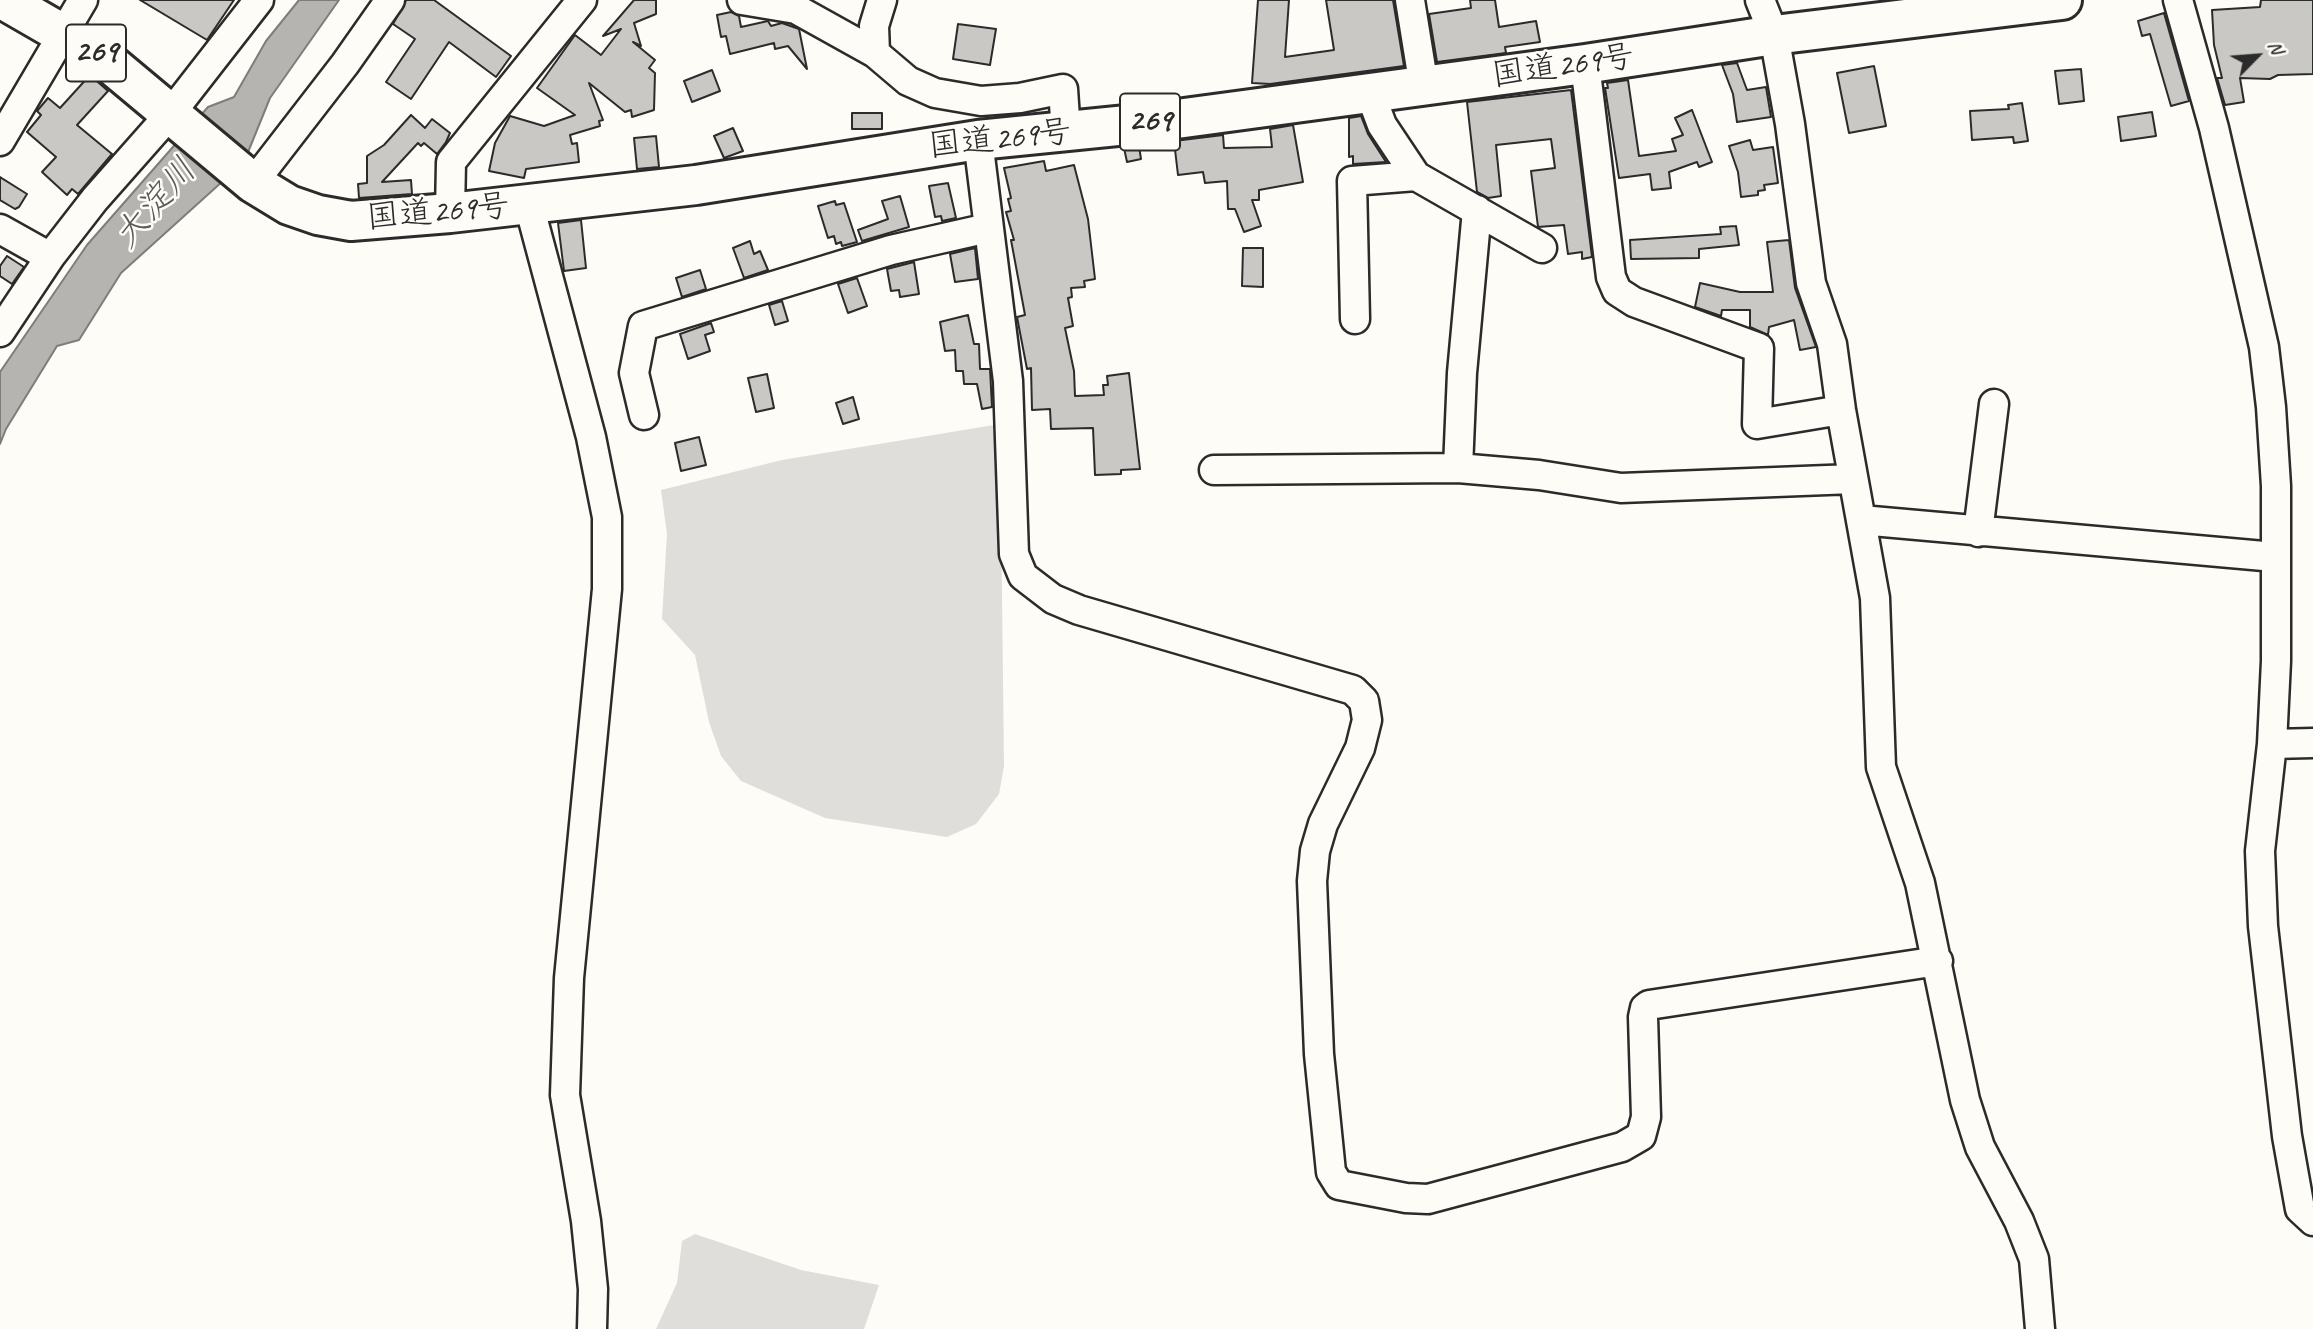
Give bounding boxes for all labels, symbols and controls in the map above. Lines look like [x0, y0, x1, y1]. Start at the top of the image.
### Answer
north arrow [2222, 21, 2292, 91]
road number: 269 [66, 24, 126, 82]
street label: 国道269号 [1489, 37, 1637, 97]
text: N [2263, 37, 2289, 58]
road number: 269 [1120, 93, 1180, 150]
street label: 国道269号 [927, 113, 1073, 167]
water label: 大淀川 [106, 151, 206, 257]
street label: 国道269号 [365, 187, 511, 239]

